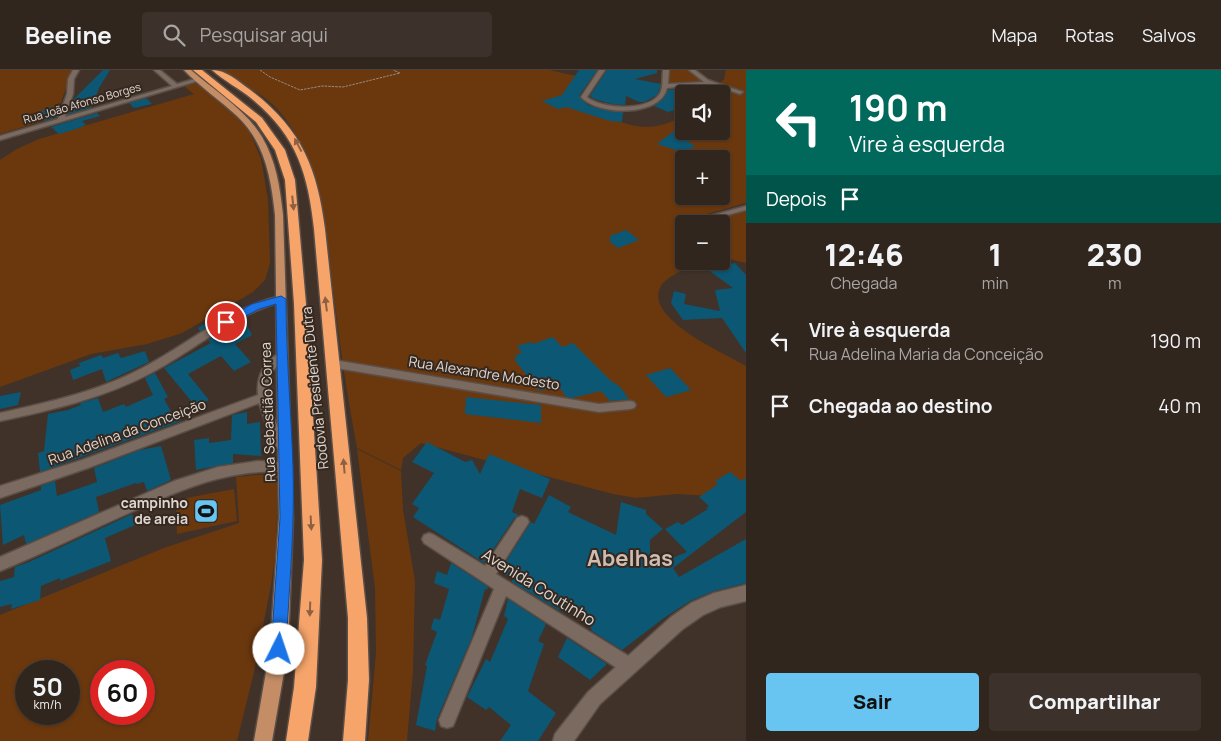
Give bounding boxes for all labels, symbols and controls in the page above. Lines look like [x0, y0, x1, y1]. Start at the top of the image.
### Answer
search box [142, 12, 492, 57]
text: Beeline [25, 18, 112, 51]
icon: search [160, 21, 188, 49]
text: Pesquisar aqui [200, 22, 328, 48]
text: Mapa [991, 23, 1037, 47]
text: Rotas [1065, 23, 1114, 47]
text: Salvos [1142, 23, 1196, 47]
street label: Rua João Afonso Borges [21, 78, 143, 127]
text: 190 m [849, 84, 948, 132]
map controls [675, 85, 730, 270]
button: sound [675, 85, 730, 140]
icon: left [766, 90, 831, 155]
text: Vire à esquerda [849, 129, 1005, 159]
one-way arrow [294, 138, 302, 153]
button: + [675, 150, 730, 205]
icon: arrive [836, 185, 864, 213]
text: Depois [766, 186, 826, 212]
one-way arrow [289, 196, 297, 212]
button: − [675, 215, 730, 270]
text: 12:46 [824, 234, 904, 275]
text: 1 [988, 234, 1002, 275]
text: 230 [1087, 234, 1143, 275]
text: Chegada [830, 272, 897, 294]
text: min [982, 272, 1009, 294]
text: m [1108, 272, 1122, 294]
one-way arrow [322, 296, 330, 312]
pin [205, 301, 247, 343]
street label: Rodovia Presidente Dutra [297, 306, 332, 470]
icon: arrive [212, 308, 240, 336]
text: Vire à esquerda [809, 317, 950, 343]
icon: left [766, 327, 794, 355]
text: 190 m [1150, 328, 1201, 354]
street label: Rua Sebastião Correa [256, 342, 279, 482]
text: Rua Adelina Maria da Conceição [809, 343, 1043, 365]
street label: Rua Alexandre Modesto [407, 351, 561, 394]
icon: arrive [766, 392, 794, 420]
text: Chegada ao destino [809, 393, 992, 419]
text: 40 m [1158, 393, 1201, 419]
street label: Rua Adelina da Conceição [45, 394, 208, 469]
one-way arrow [340, 457, 348, 473]
place label: campinho de areia [121, 493, 188, 528]
sports icon: campinho de areia [193, 498, 219, 524]
one-way arrow [307, 515, 315, 531]
street label: Avenida Coutinho [478, 543, 600, 631]
district label: Abelhas [587, 543, 673, 573]
one-way arrow [306, 601, 314, 617]
position arrow [252, 622, 304, 674]
speed limit sign: 60 [90, 660, 155, 725]
text: 50 [32, 669, 63, 704]
button: Sair [766, 673, 979, 731]
button: Compartilhar [989, 673, 1201, 731]
text: km/h [34, 696, 61, 713]

